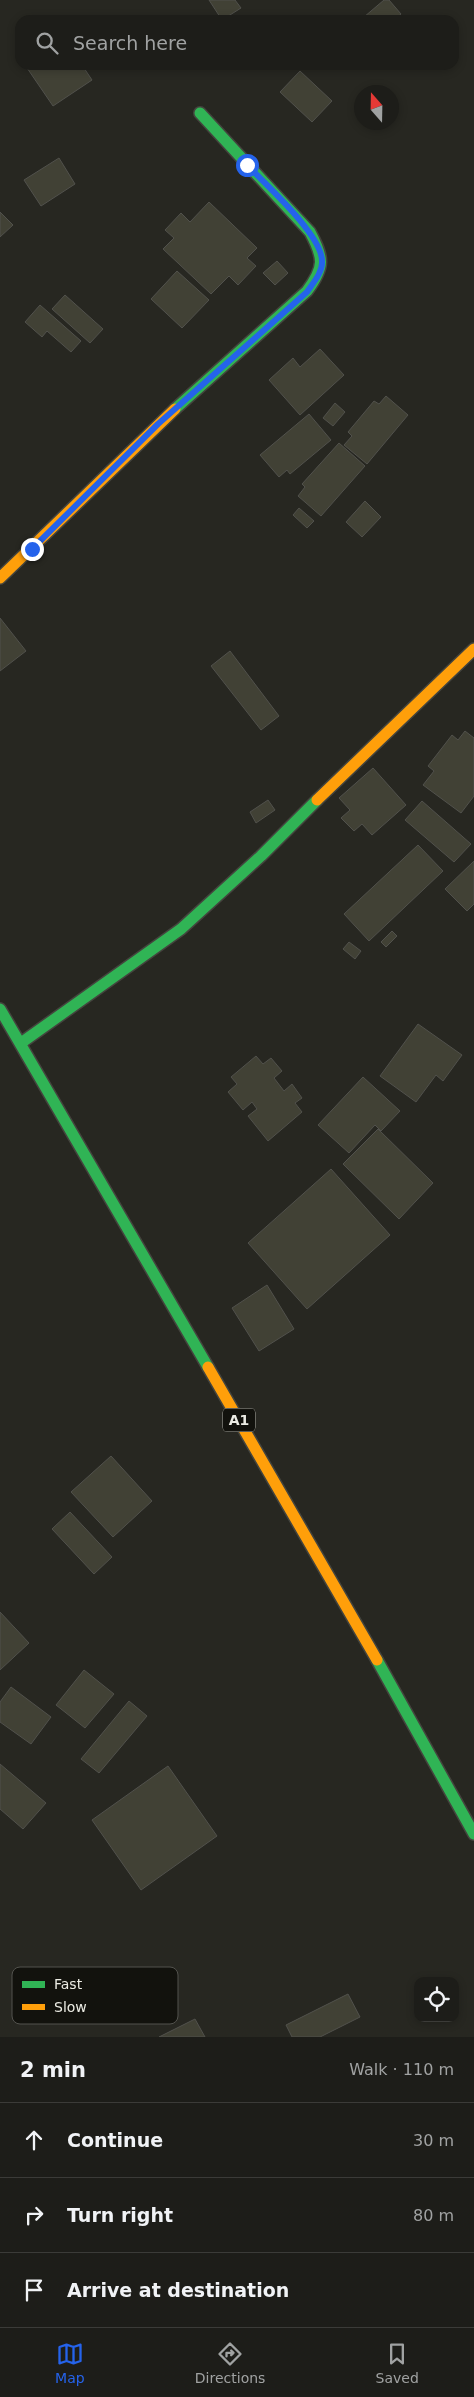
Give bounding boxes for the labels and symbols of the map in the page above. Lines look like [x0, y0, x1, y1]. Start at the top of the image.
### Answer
north arrow [354, 85, 399, 130]
route start [236, 154, 259, 177]
route end [21, 538, 44, 561]
road number: A1 [223, 1408, 255, 1432]
legend [12, 1967, 178, 2024]
text: Fast [54, 1976, 83, 1992]
text: Slow [54, 1999, 87, 2015]

